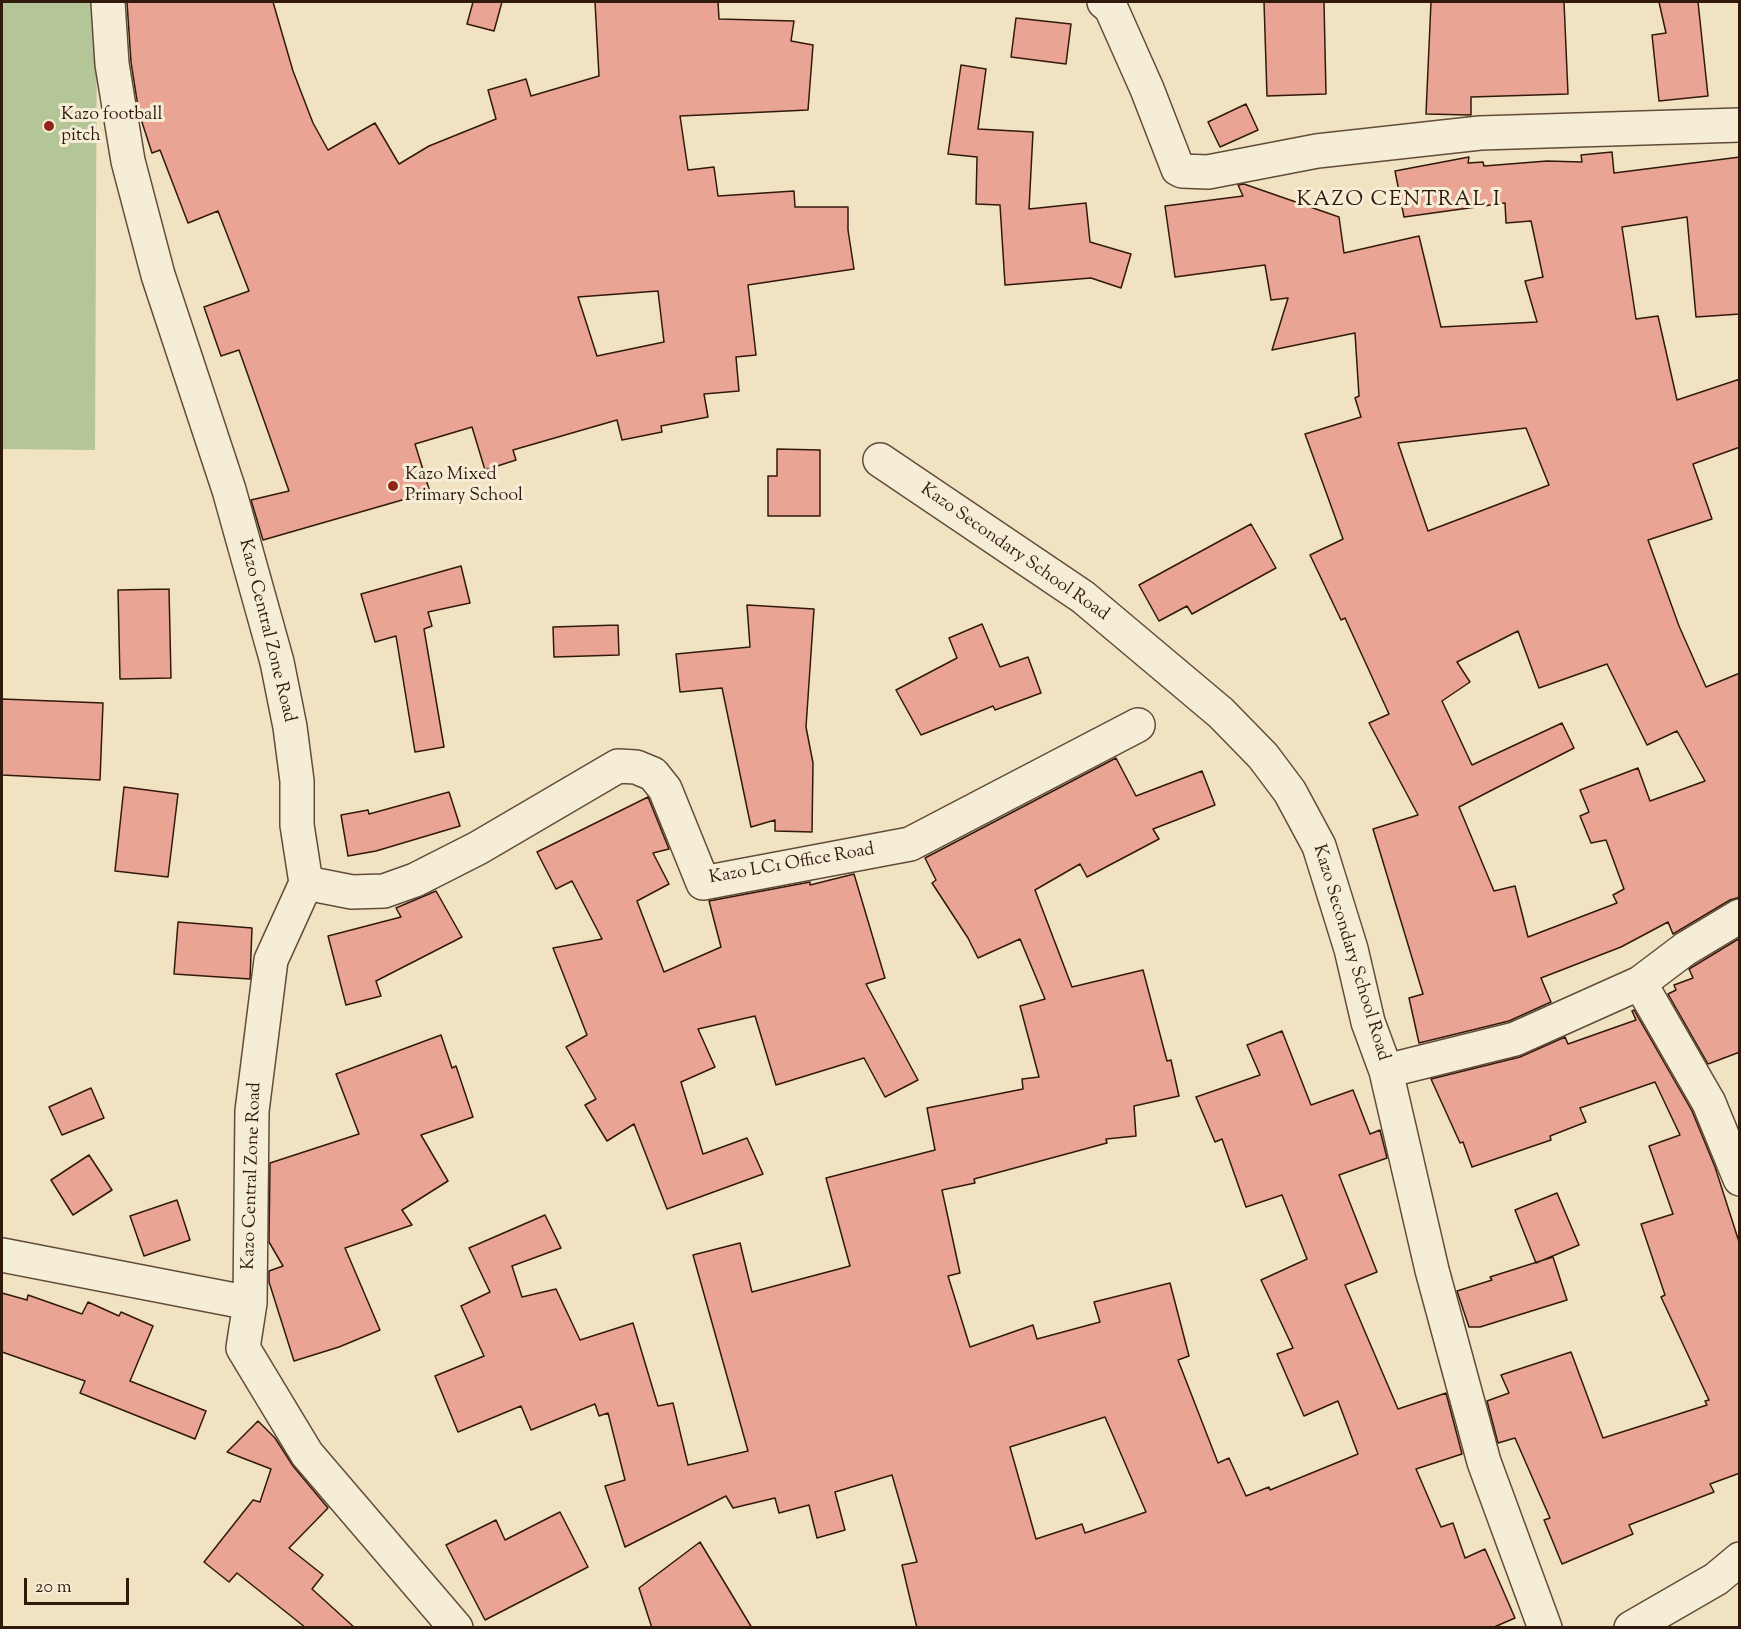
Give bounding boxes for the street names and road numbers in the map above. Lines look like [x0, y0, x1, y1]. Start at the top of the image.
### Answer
street label: Kazo Secondary School Road [916, 480, 1112, 626]
street label: Kazo Central Zone Road [233, 537, 299, 725]
street label: Kazo LC1 Office Road [708, 840, 876, 890]
street label: Kazo Secondary School Road [1307, 842, 1393, 1064]
street label: Kazo Central Zone Road [239, 1082, 267, 1270]

